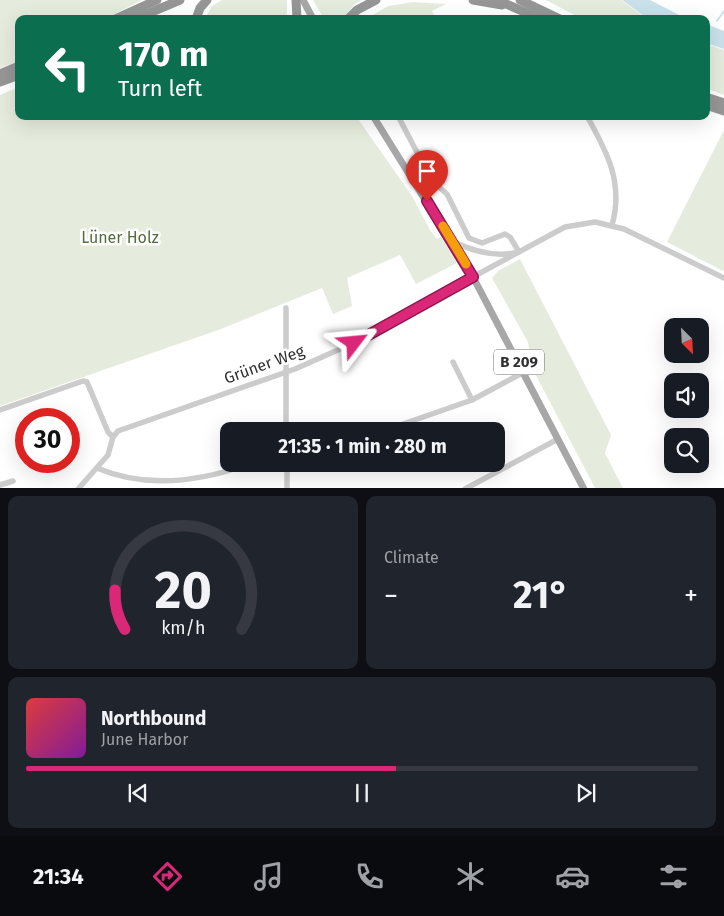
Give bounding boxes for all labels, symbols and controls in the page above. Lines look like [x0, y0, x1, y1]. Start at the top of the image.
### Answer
text: 170 m [118, 33, 209, 75]
icon: left [35, 35, 100, 100]
text: Turn left [118, 75, 202, 102]
pin [406, 150, 448, 201]
icon: arrive [413, 157, 441, 185]
park label: Lüner Holz [81, 228, 159, 247]
position arrow [327, 316, 379, 368]
north arrow [664, 318, 709, 362]
map controls [664, 318, 709, 473]
street label: Grüner Weg [221, 341, 308, 388]
road number: B 209 [494, 350, 544, 374]
button: sound [664, 373, 709, 418]
speed limit sign: 30 [15, 408, 80, 473]
button: search [664, 428, 709, 473]
text: 21:35 · 1 min · 280 m [278, 435, 447, 458]
text: Climate [384, 548, 439, 567]
text: 20 [154, 559, 212, 622]
text: 21° [513, 572, 569, 618]
text: − [384, 579, 398, 612]
text: + [684, 579, 698, 612]
text: km/h [161, 617, 205, 639]
text: Northbound [101, 707, 206, 730]
text: June Harbor [101, 730, 188, 749]
icon: previous [124, 779, 152, 807]
icon: pause [348, 779, 376, 807]
icon: next [572, 779, 600, 807]
icon: directions [150, 859, 185, 894]
icon: music [251, 859, 286, 894]
icon: phone [352, 859, 387, 894]
icon: climate [453, 859, 488, 894]
icon: car [555, 859, 590, 894]
icon: filters [656, 859, 691, 894]
text: 21:34 [33, 863, 84, 890]

